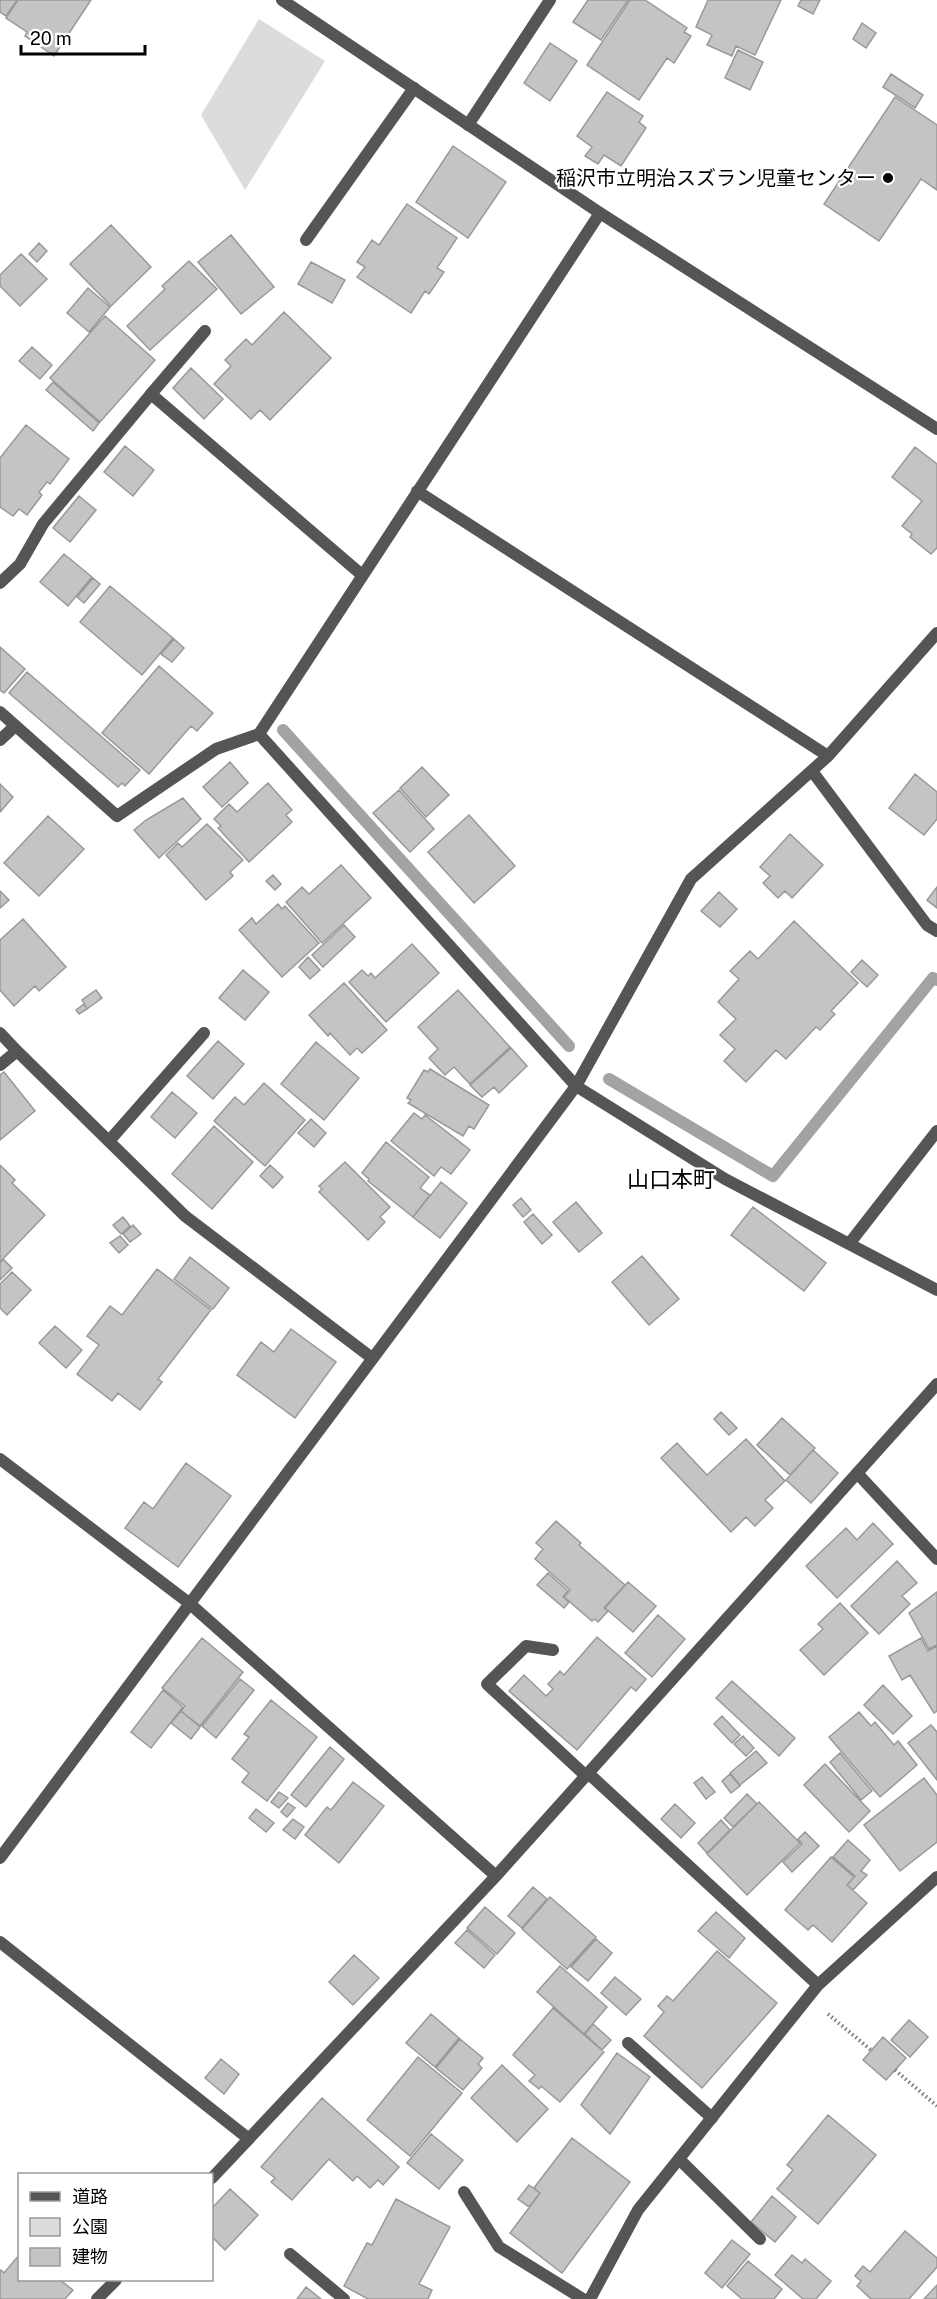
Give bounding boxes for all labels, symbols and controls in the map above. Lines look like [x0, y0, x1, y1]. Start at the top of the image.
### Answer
scale bar [21, 18, 146, 56]
text: 20 m [30, 28, 72, 49]
place label: 稲沢市立明治スズラン児童センター [556, 166, 876, 190]
marker: 稲沢市立明治スズラン児童センター [881, 171, 895, 185]
district label: 山口本町 [627, 1166, 715, 1192]
legend [18, 2173, 213, 2281]
text: 道路 [72, 2186, 108, 2207]
text: 公園 [72, 2216, 108, 2237]
text: 建物 [72, 2246, 108, 2267]

